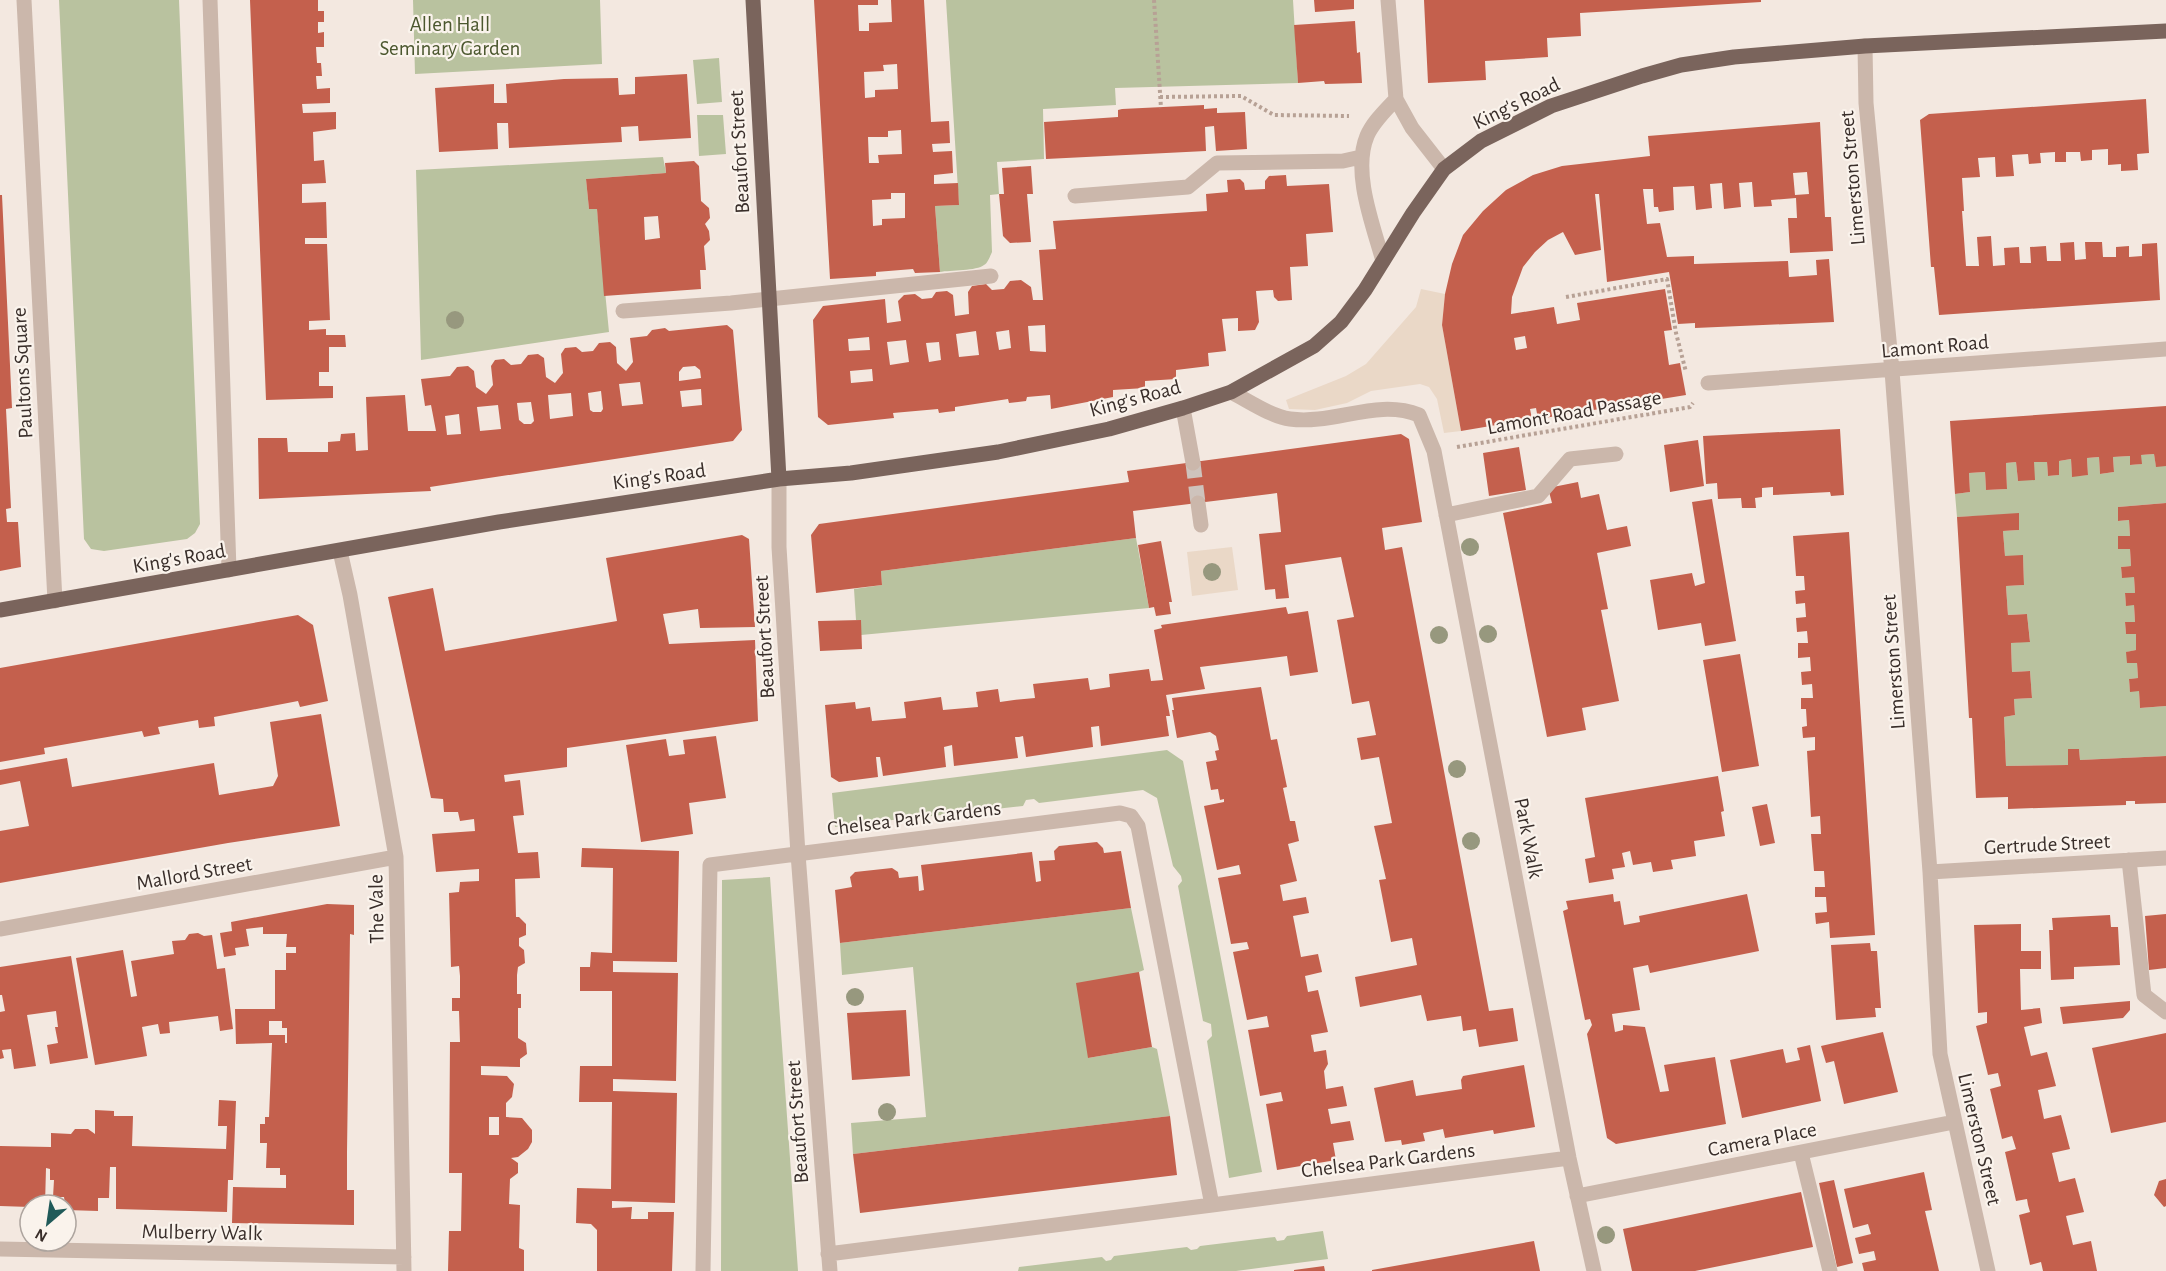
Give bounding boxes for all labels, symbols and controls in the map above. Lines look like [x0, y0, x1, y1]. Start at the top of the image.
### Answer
park label: Allen Hall Seminary Garden [380, 14, 520, 59]
street label: King's Road [1469, 73, 1563, 133]
street label: Beaufort Street [726, 90, 753, 214]
street label: Limerston Street [1836, 109, 1869, 246]
street label: Paultons Square [9, 307, 36, 439]
street label: Lamont Road [1880, 331, 1990, 362]
street label: King's Road [1087, 376, 1183, 421]
street label: Lamont Road Passage [1485, 387, 1663, 438]
street label: King's Road [611, 460, 707, 493]
street label: King's Road [131, 540, 227, 577]
street label: Beaufort Street [751, 575, 778, 699]
street label: Limerston Street [1878, 594, 1909, 730]
street label: Park Walk [1510, 796, 1547, 881]
street label: Chelsea Park Gardens [826, 797, 1002, 840]
street label: Gertrude Street [1983, 831, 2111, 858]
street label: Mallord Street [135, 853, 254, 894]
street label: The Vale [365, 874, 388, 944]
street label: Beaufort Street [783, 1059, 812, 1184]
street label: Limerston Street [1954, 1071, 2005, 1208]
street label: Camera Place [1706, 1119, 1818, 1160]
street label: Chelsea Park Gardens [1300, 1139, 1476, 1182]
north arrow [18, 1193, 78, 1253]
street label: Mulberry Walk [141, 1221, 263, 1244]
text: N [32, 1226, 50, 1245]

